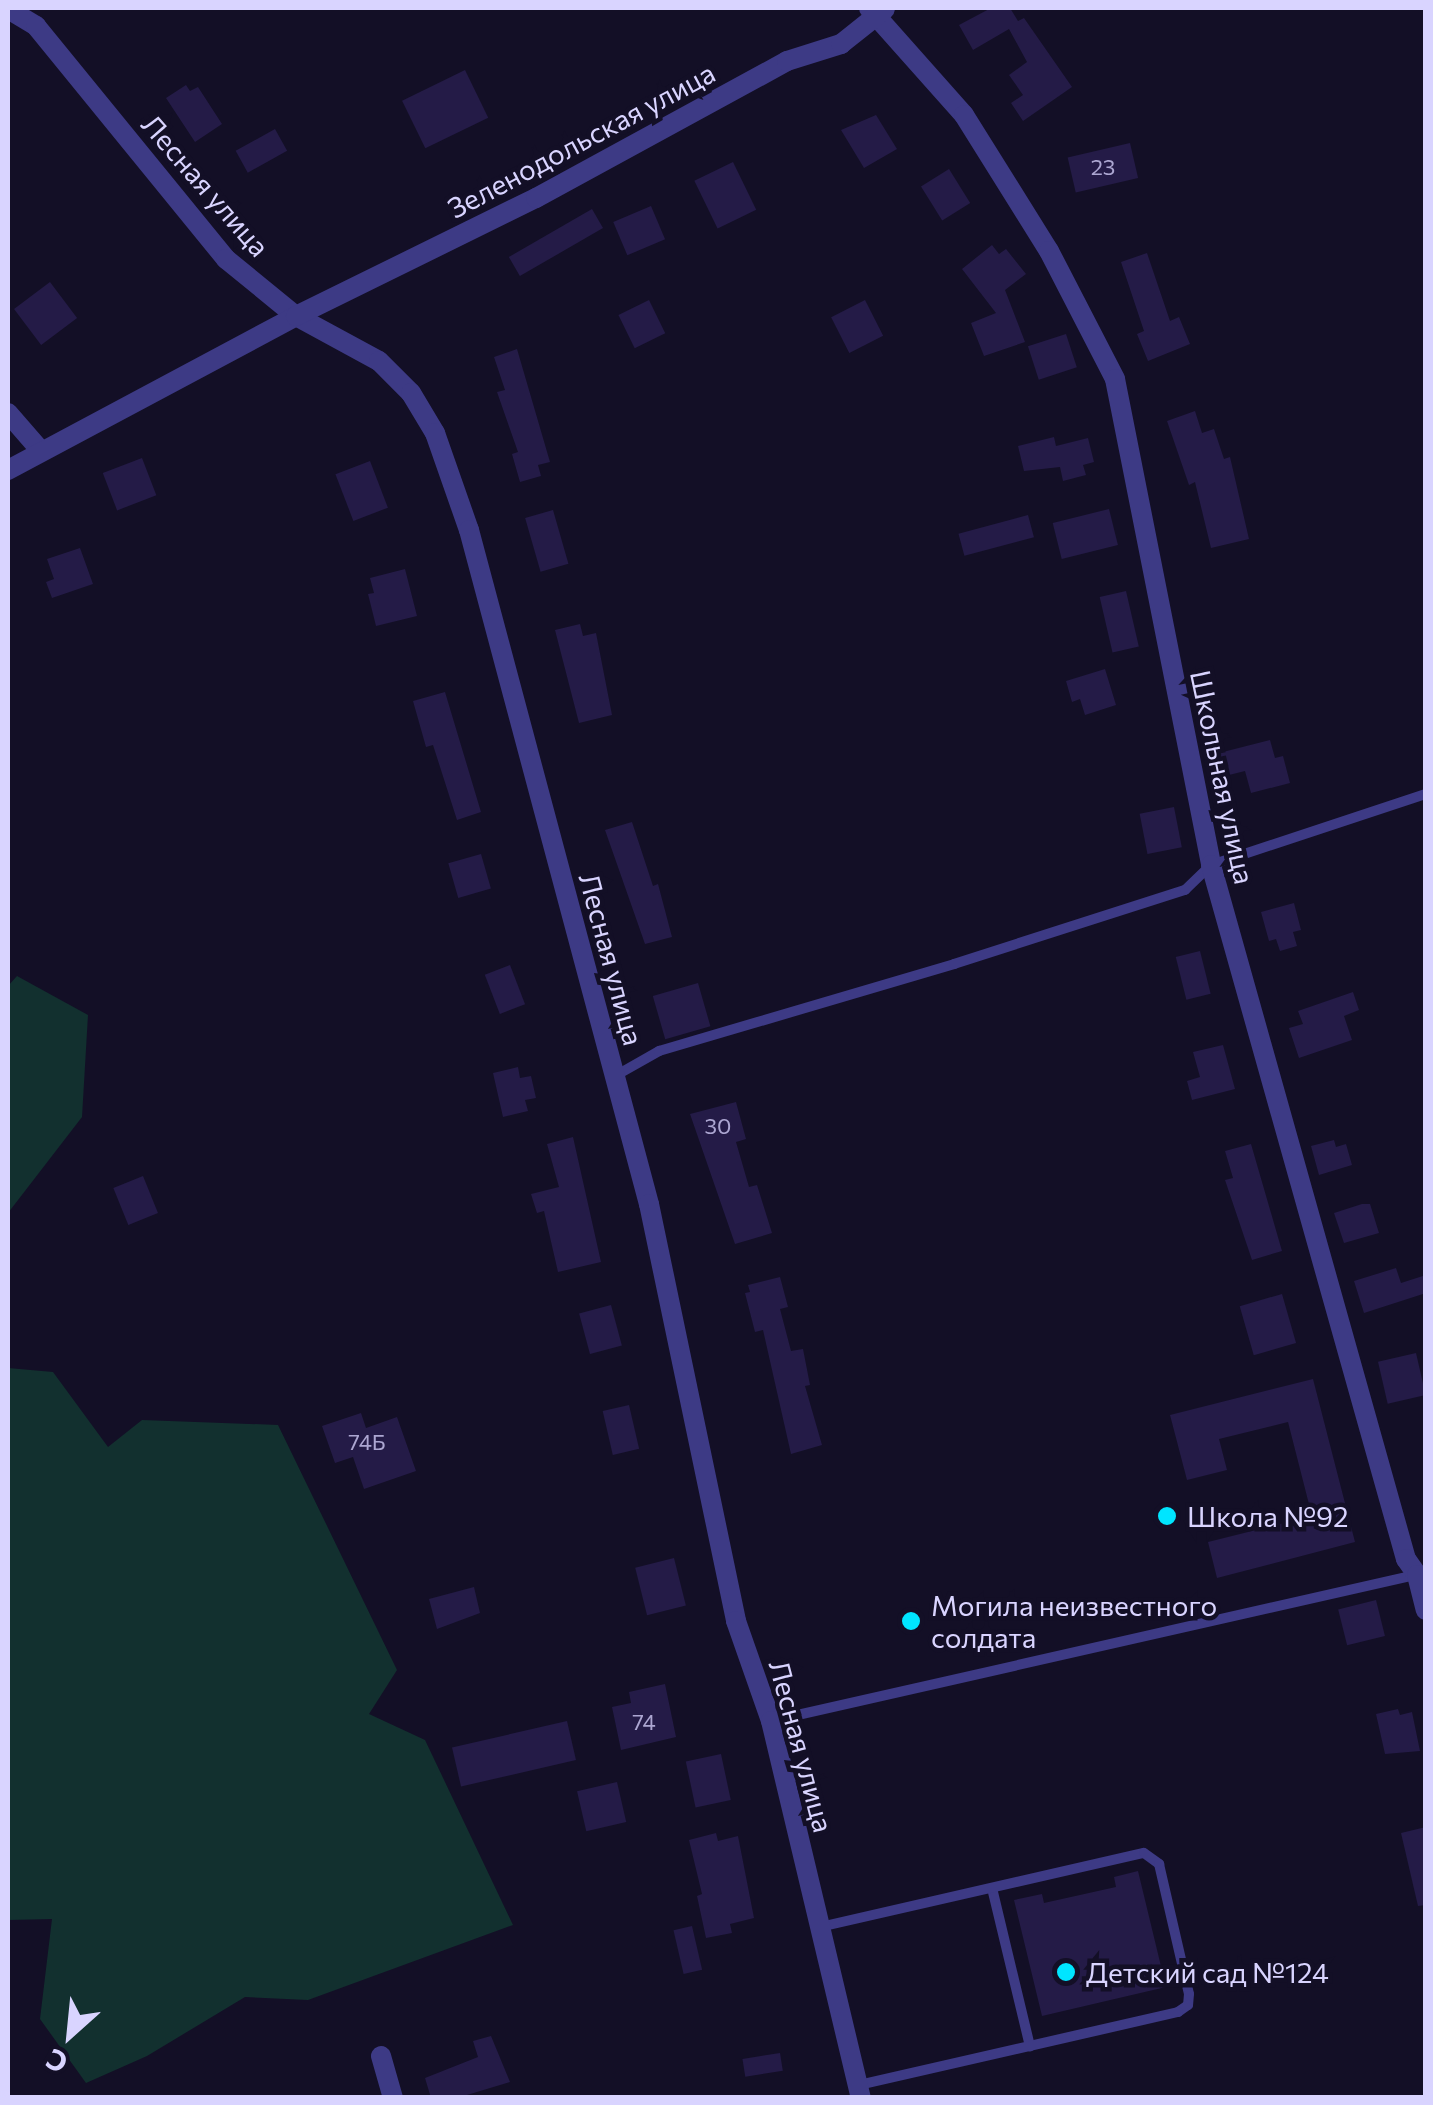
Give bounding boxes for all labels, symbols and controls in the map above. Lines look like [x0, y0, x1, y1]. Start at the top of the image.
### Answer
street label: Зеленодольская улица [442, 55, 720, 225]
street label: Лесная улица [135, 107, 277, 263]
house number: 23 [1091, 154, 1115, 180]
street label: Школьная улица [1184, 667, 1262, 887]
street label: Лесная улица [573, 869, 651, 1049]
house number: 30 [705, 1113, 731, 1139]
house number: 74Б [348, 1429, 386, 1455]
place label: Школа №92 [1187, 1499, 1348, 1533]
marker: Школа №92 [1156, 1505, 1178, 1527]
place label: Могила неизвестного солдата [931, 1588, 1217, 1654]
marker: Могила неизвестного солдата [900, 1610, 922, 1632]
street label: Лесная улица [763, 1656, 841, 1836]
house number: 74 [632, 1709, 656, 1735]
place label: Детский сад №124 [1086, 1955, 1329, 1989]
marker: Детский сад №124 [1055, 1961, 1077, 1983]
north arrow [20, 1985, 120, 2085]
text: С [40, 2042, 73, 2081]

